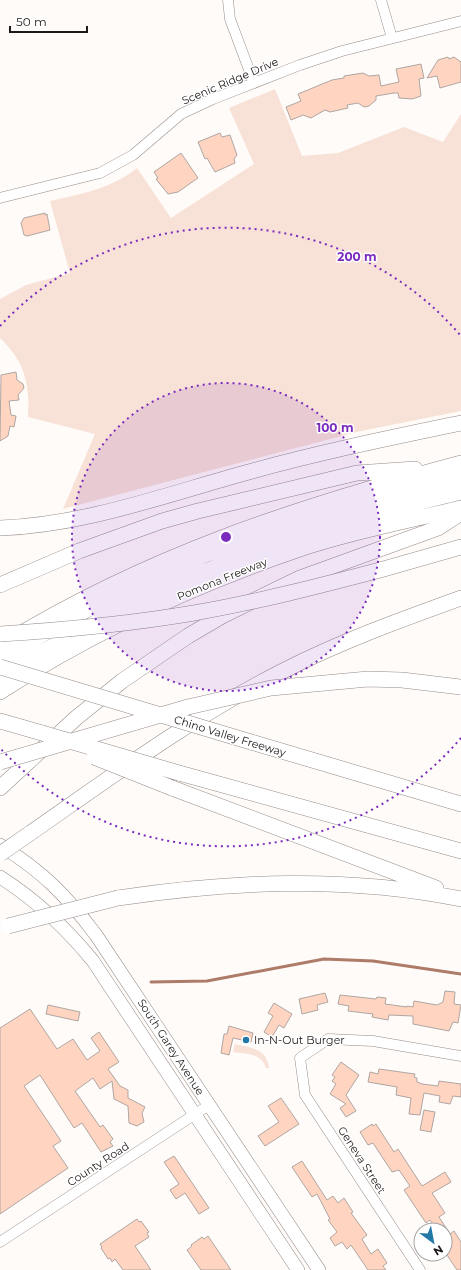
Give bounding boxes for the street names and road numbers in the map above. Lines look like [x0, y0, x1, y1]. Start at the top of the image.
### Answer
street label: Scenic Ridge Drive [180, 54, 281, 108]
street label: Pomona Freeway [175, 555, 269, 603]
street label: Chino Valley Freeway [172, 712, 288, 760]
street label: South Garey Avenue [135, 996, 208, 1098]
street label: Geneva Street [335, 1124, 389, 1197]
street label: County Road [64, 1139, 132, 1189]

